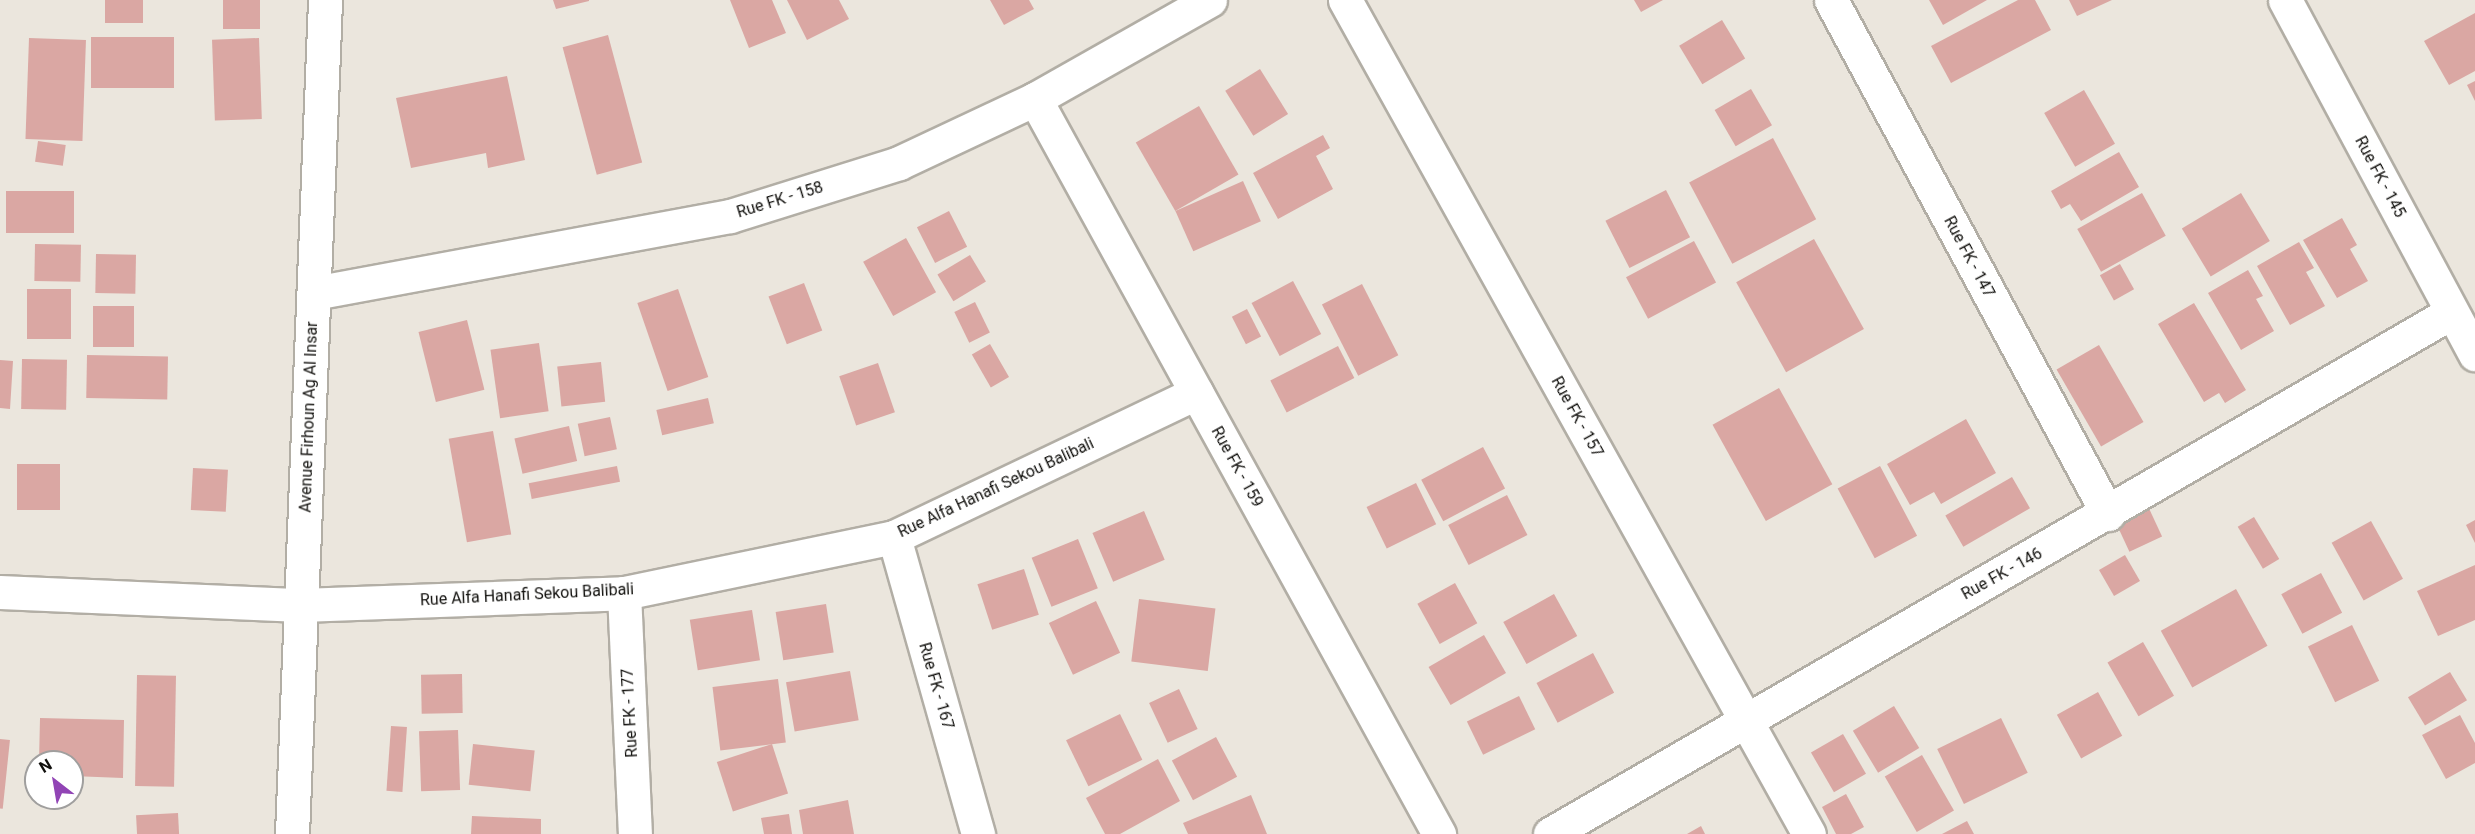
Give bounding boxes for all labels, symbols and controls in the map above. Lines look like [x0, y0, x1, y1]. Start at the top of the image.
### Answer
street label: Rue FK - 145 [2351, 133, 2409, 221]
street label: Rue FK - 158 [734, 178, 826, 222]
street label: Rue FK - 147 [1940, 213, 1998, 301]
street label: Avenue Firhoun Ag Al Insar [296, 321, 322, 513]
street label: Rue FK - 157 [1547, 373, 1607, 461]
street label: Rue FK - 159 [1207, 423, 1267, 511]
street label: Rue Alfa Hanafi Sekou Balibali [895, 434, 1097, 542]
street label: Rue FK - 146 [1958, 544, 2046, 604]
street label: Rue Alfa Hanafi Sekou Balibali [420, 580, 634, 610]
street label: Rue FK - 167 [914, 640, 958, 732]
street label: Rue FK - 177 [618, 668, 642, 758]
north arrow [24, 750, 84, 810]
text: N [36, 755, 55, 777]

